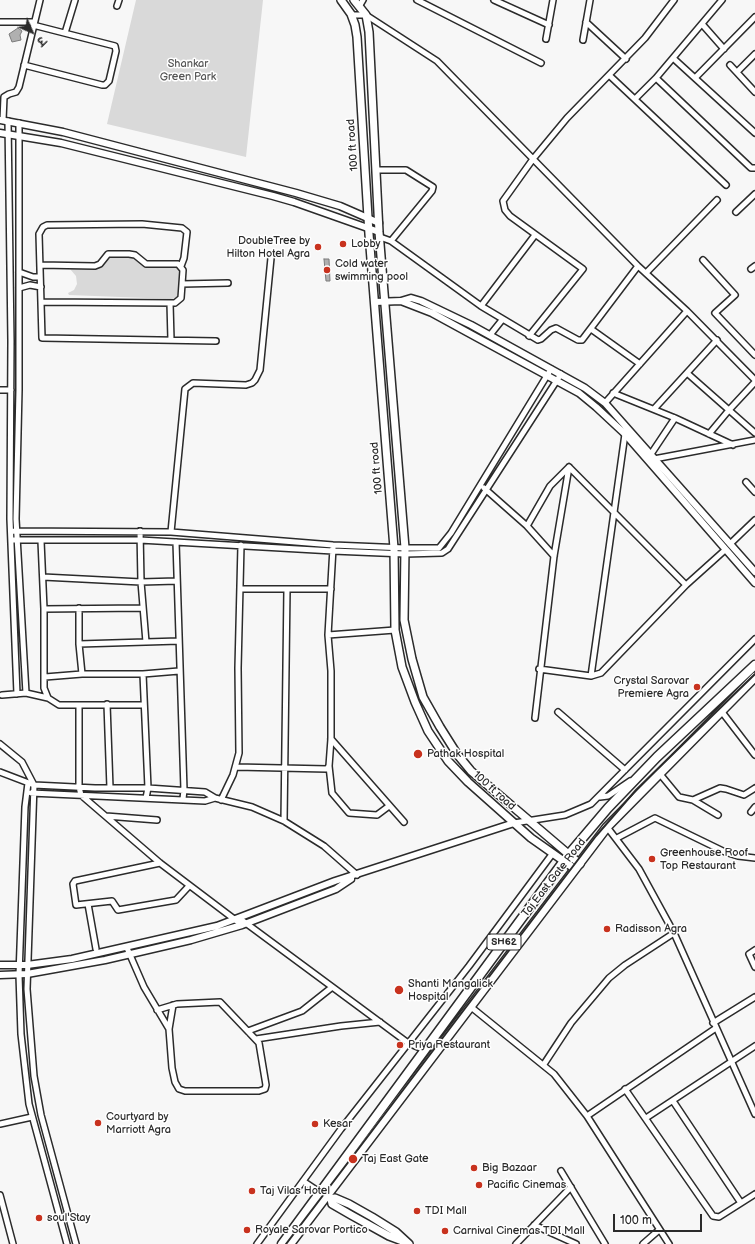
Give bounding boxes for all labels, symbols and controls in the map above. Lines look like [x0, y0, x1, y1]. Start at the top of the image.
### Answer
north arrow [12, 12, 52, 52]
text: उ [34, 34, 48, 48]
park label: Shankar Green Park [160, 57, 216, 83]
street label: 100 ft road [345, 118, 361, 172]
place label: DoubleTree by Hilton Hotel Agra [226, 234, 310, 260]
place label: Lobby [351, 237, 380, 251]
marker: Lobby [338, 239, 348, 249]
marker: DoubleTree by Hilton Hotel Agra [313, 242, 323, 252]
place label: Cold water swimming pool [335, 257, 408, 283]
marker: Cold water swimming pool [322, 265, 332, 275]
street label: 100 ft road [368, 441, 386, 495]
place label: Crystal Sarovar Premiere Agra [613, 674, 689, 700]
marker: Crystal Sarovar Premiere Agra [692, 682, 702, 692]
place label: Pathak Hospital [427, 747, 504, 761]
marker: Pathak Hospital [412, 748, 424, 760]
street label: 100 ft road [470, 769, 518, 813]
street label: Taj East Gate Road [519, 836, 589, 920]
place label: Greenhouse Roof Top Restaurant [660, 846, 748, 872]
marker: Greenhouse Roof Top Restaurant [647, 854, 657, 864]
place label: Radisson Agra [615, 922, 687, 936]
marker: Radisson Agra [602, 924, 612, 934]
road number: SH62 [487, 934, 521, 950]
place label: Shanti Mangalick Hospital [408, 977, 493, 1003]
marker: Shanti Mangalick Hospital [393, 984, 405, 996]
place label: Priya Restaurant [408, 1038, 490, 1052]
marker: Priya Restaurant [395, 1040, 405, 1050]
place label: Courtyard by Marriott Agra [106, 1110, 171, 1136]
place label: Kesar [323, 1117, 352, 1131]
marker: Courtyard by Marriott Agra [93, 1118, 103, 1128]
marker: Kesar [310, 1119, 320, 1129]
place label: Taj East Gate [362, 1152, 429, 1166]
marker: Taj East Gate [347, 1153, 359, 1165]
place label: Big Bazaar [482, 1161, 537, 1175]
marker: Big Bazaar [469, 1163, 479, 1173]
place label: Pacific Cinemas [487, 1178, 566, 1192]
marker: Pacific Cinemas [474, 1180, 484, 1190]
place label: Taj Vilas Hotel [260, 1184, 330, 1198]
marker: Taj Vilas Hotel [247, 1186, 257, 1196]
place label: TDI Mall [425, 1204, 467, 1218]
marker: TDI Mall [412, 1206, 422, 1216]
scale bar [615, 1206, 704, 1232]
place label: soul'Stay [47, 1211, 91, 1225]
marker: soul'Stay [34, 1213, 44, 1223]
text: 100 m [620, 1213, 652, 1228]
place label: Royale Sarovar Portico [255, 1223, 368, 1237]
place label: Carnival Cinemas TDI Mall [453, 1224, 585, 1238]
marker: Royale Sarovar Portico [242, 1225, 252, 1235]
marker: Carnival Cinemas TDI Mall [440, 1226, 450, 1236]

